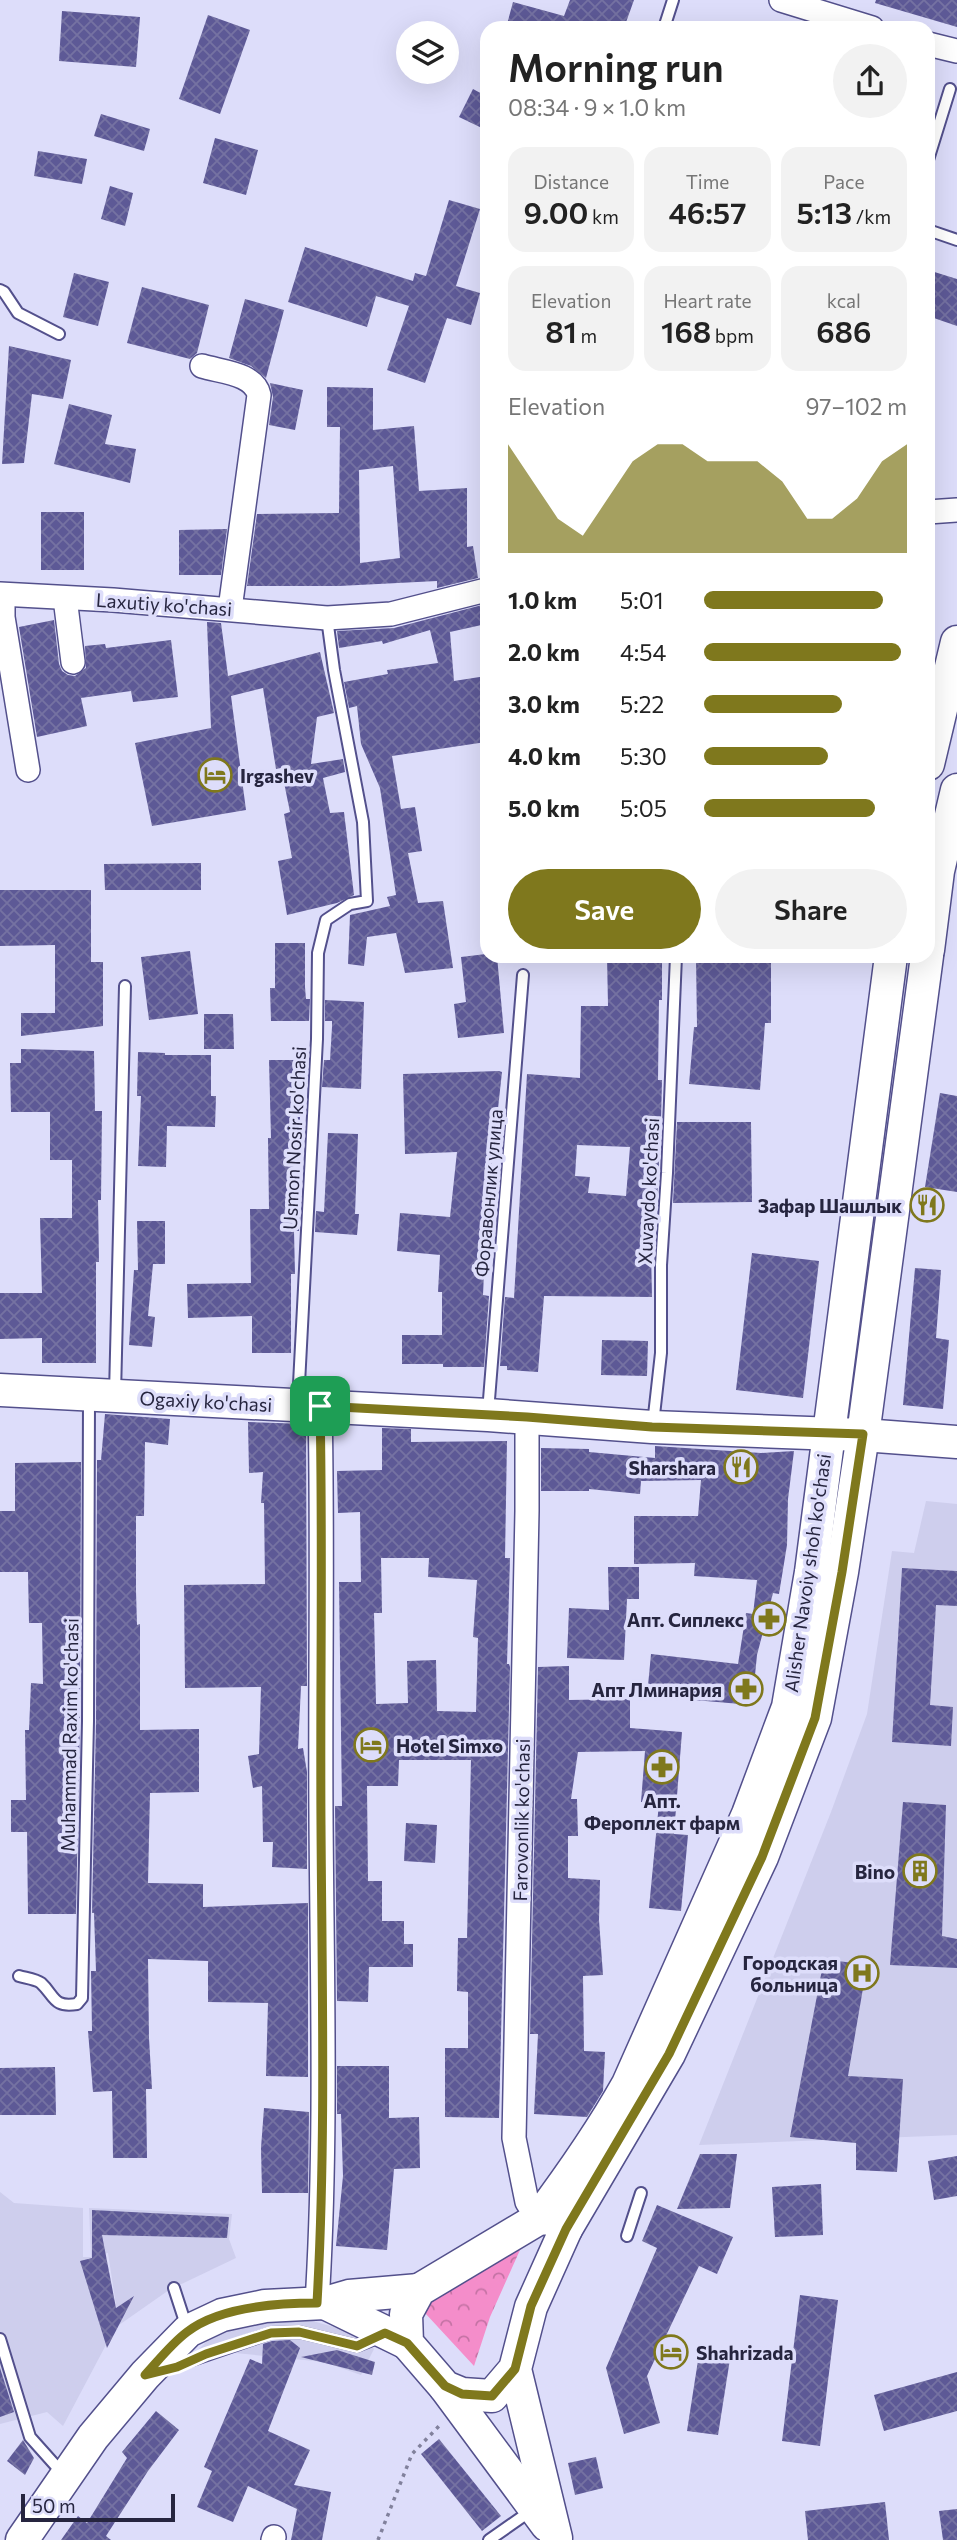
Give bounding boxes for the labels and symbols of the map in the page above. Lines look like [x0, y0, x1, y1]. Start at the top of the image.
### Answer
street label: Laxutiy ko'chasi [95, 588, 233, 620]
hotel icon: Irgashev [196, 756, 234, 794]
place label: Irgashev [240, 764, 315, 787]
street label: Usmon Nosir ko'chasi [278, 1046, 310, 1230]
street label: Форавонлик улица [469, 1108, 507, 1278]
street label: Xuvaydo ko'chasi [633, 1117, 663, 1265]
restaurant icon: Зафар Шашлык [908, 1186, 946, 1224]
place label: Зафар Шашлык [758, 1194, 902, 1217]
pin [290, 1376, 350, 1436]
street label: Ogaxiy ko'chasi [139, 1386, 273, 1416]
restaurant icon: Sharshara [722, 1448, 760, 1486]
street label: Alisher Navoiy shoh ko'chasi [779, 1452, 835, 1694]
place label: Sharshara [628, 1456, 716, 1479]
pharmacy icon: Апт. Сиплекс [750, 1600, 788, 1638]
place label: Апт. Сиплекс [627, 1608, 744, 1631]
street label: Muhammad Raxim ko'chasi [55, 1618, 83, 1852]
pharmacy icon: Апт Лминария [727, 1670, 765, 1708]
place label: Апт Лминария [591, 1678, 722, 1701]
hotel icon: Hotel Simxo [352, 1726, 390, 1764]
place label: Hotel Simxo [396, 1734, 503, 1757]
street label: Farovonlik ko'chasi [508, 1738, 534, 1902]
pharmacy icon: Апт. Фероплект фарм [643, 1748, 681, 1786]
place label: Апт. Фероплект фарм [584, 1789, 740, 1834]
building icon: Bino [901, 1852, 939, 1890]
place label: Bino [855, 1860, 895, 1883]
place label: Городская больница [742, 1951, 838, 1996]
hospital icon: Городская больница [843, 1954, 881, 1992]
hotel icon: Shahrizada [652, 2333, 690, 2371]
place label: Shahrizada [696, 2341, 793, 2364]
scale bar [21, 2491, 175, 2523]

